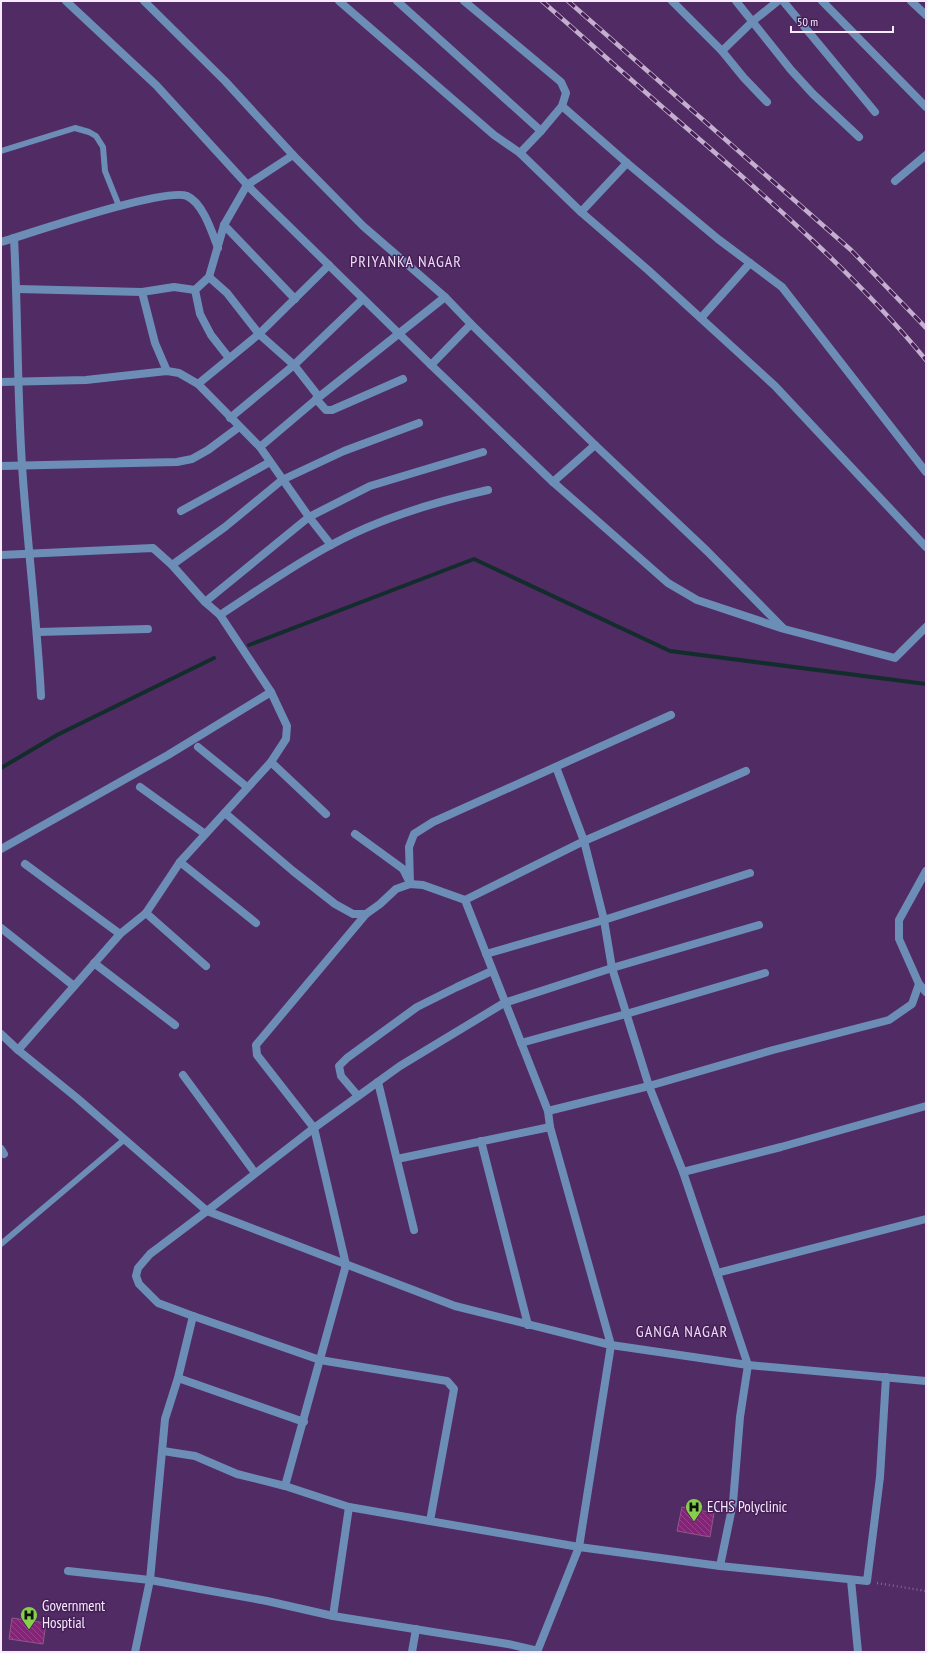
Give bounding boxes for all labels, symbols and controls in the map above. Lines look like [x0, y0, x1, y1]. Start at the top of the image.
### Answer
scale bar [791, 8, 893, 34]
text: 50 m [797, 14, 818, 29]
district label: PRIYANKA NAGAR [350, 251, 462, 271]
district label: GANGA NAGAR [636, 1321, 728, 1341]
hospital icon: ECHS Polyclinic [684, 1497, 704, 1522]
place label: ECHS Polyclinic [707, 1497, 788, 1516]
place label: Government Hosptial [42, 1596, 105, 1632]
hospital icon: Government Hosptial [19, 1605, 39, 1630]

